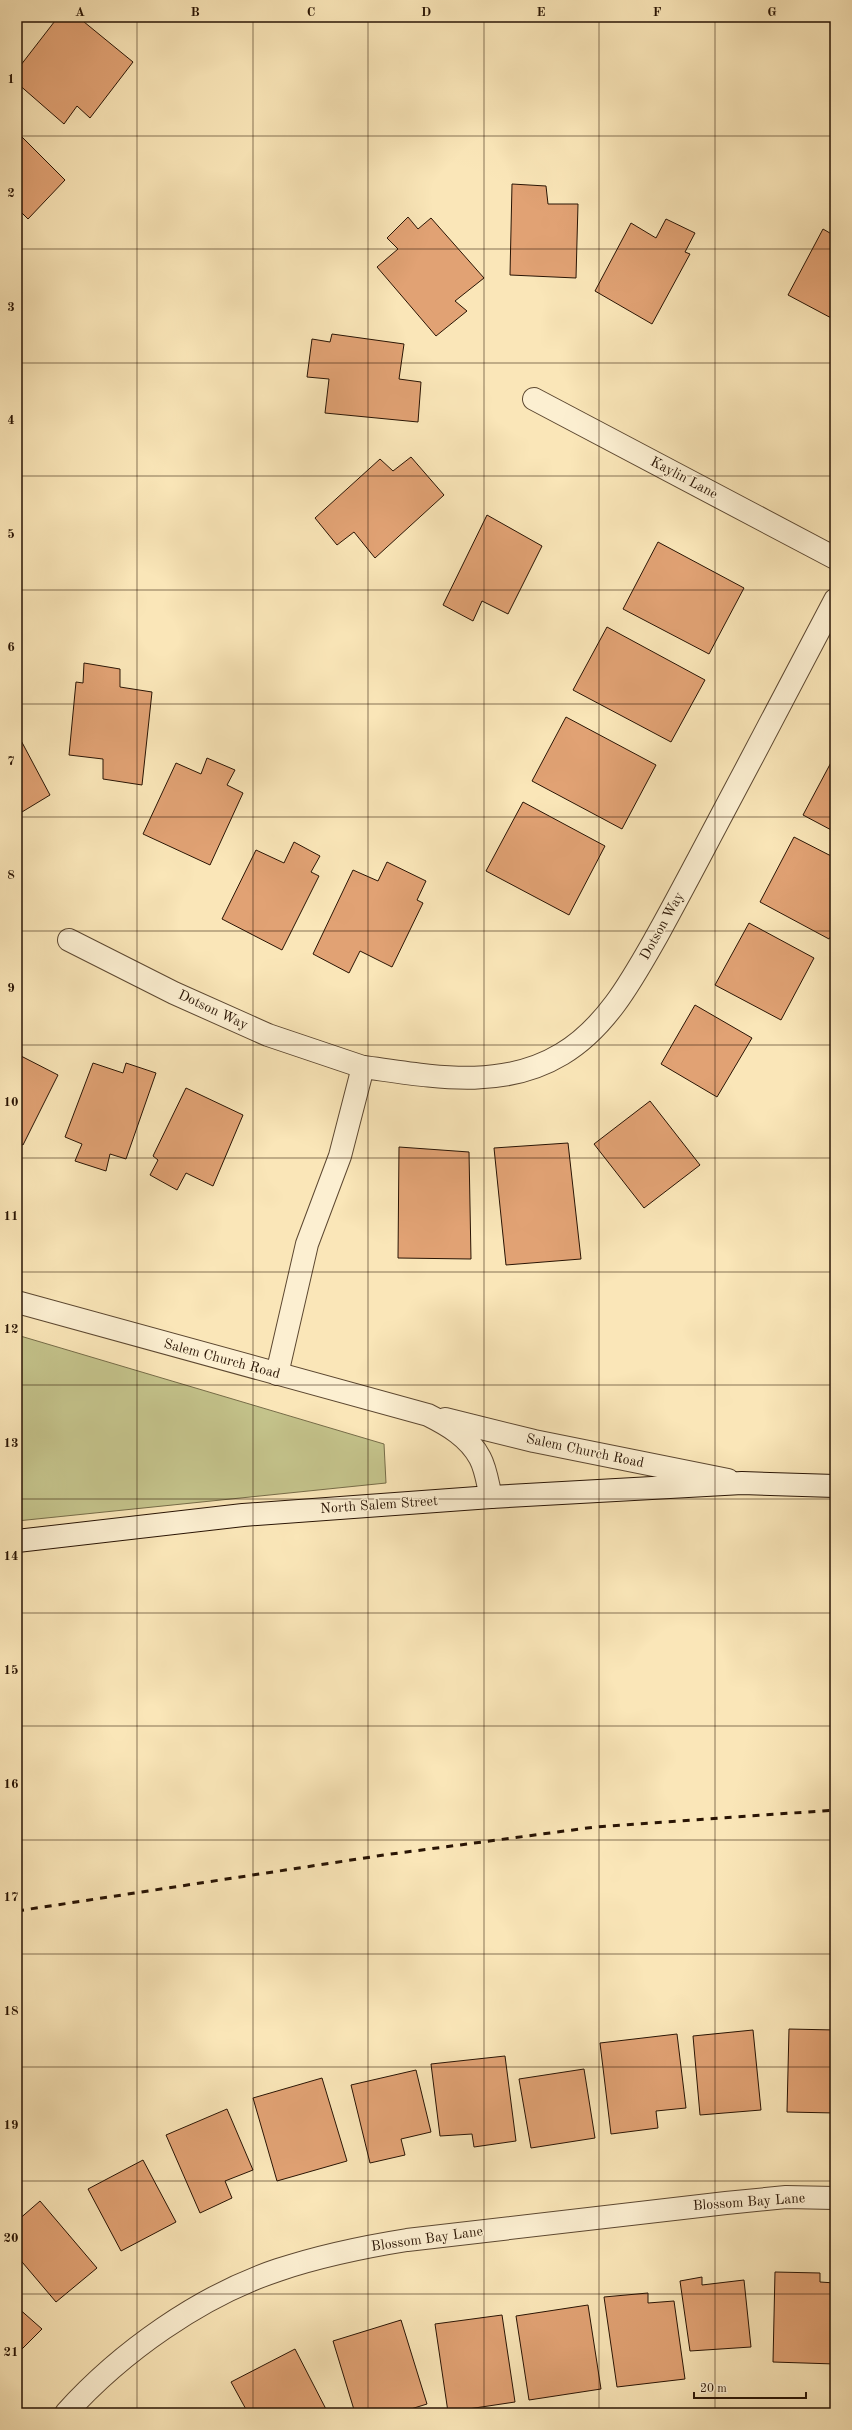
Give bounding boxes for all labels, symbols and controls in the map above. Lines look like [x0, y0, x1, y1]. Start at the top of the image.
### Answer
text: A [75, 6, 85, 19]
text: B [190, 6, 200, 19]
text: C [307, 6, 315, 19]
text: D [421, 6, 431, 19]
text: E [537, 6, 546, 19]
text: F [653, 6, 662, 19]
text: G [767, 6, 777, 19]
text: 1 [7, 73, 15, 86]
text: 2 [7, 187, 15, 200]
text: 3 [7, 301, 15, 314]
text: 4 [7, 414, 15, 427]
street label: Kaylin Lane [648, 454, 720, 502]
text: 5 [7, 528, 15, 541]
text: 6 [7, 641, 15, 654]
text: 7 [7, 755, 15, 768]
text: 8 [7, 869, 15, 882]
street label: Dotson Way [638, 889, 687, 962]
text: 9 [7, 982, 15, 995]
street label: Dotson Way [176, 988, 251, 1032]
text: 10 [3, 1096, 19, 1109]
text: 11 [3, 1210, 19, 1223]
text: 12 [3, 1323, 19, 1336]
street label: Salem Church Road [162, 1337, 282, 1381]
street label: Salem Church Road [525, 1432, 645, 1470]
text: 13 [3, 1437, 19, 1450]
street label: North Salem Street [320, 1494, 438, 1516]
text: 14 [3, 1550, 19, 1563]
text: 15 [3, 1664, 19, 1677]
text: 16 [3, 1778, 19, 1791]
text: 17 [3, 1891, 19, 1904]
text: 18 [3, 2005, 19, 2018]
text: 19 [3, 2119, 19, 2132]
street label: Blossom Bay Lane [692, 2191, 806, 2213]
street label: Blossom Bay Lane [370, 2224, 484, 2254]
text: 20 [3, 2232, 19, 2245]
text: 21 [3, 2346, 19, 2359]
scale bar [694, 2374, 806, 2400]
text: 20 m [700, 2383, 727, 2395]

